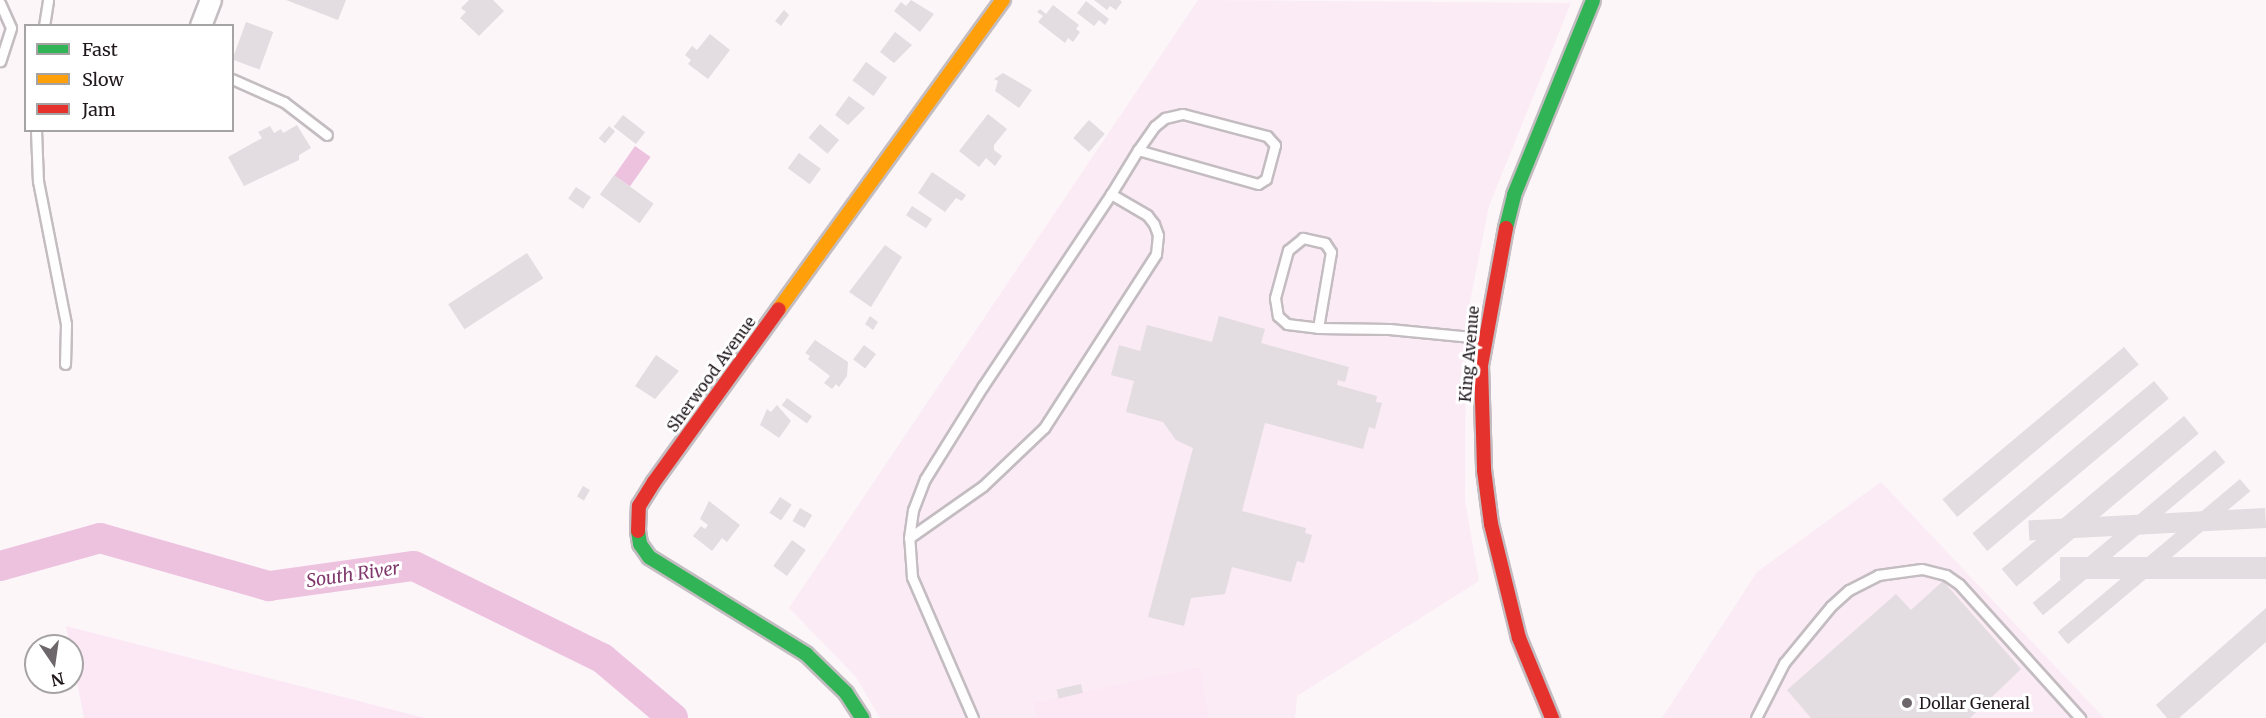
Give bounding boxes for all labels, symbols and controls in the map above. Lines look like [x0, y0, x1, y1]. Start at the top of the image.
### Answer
legend [24, 24, 234, 132]
text: Fast [82, 38, 118, 61]
text: Slow [82, 68, 124, 91]
text: Jam [82, 98, 116, 121]
street label: King Avenue [1455, 305, 1483, 403]
street label: Sherwood Avenue [663, 312, 759, 436]
water label: South River [305, 558, 401, 592]
north arrow [24, 634, 84, 694]
text: N [49, 668, 66, 691]
place label: Dollar General [1919, 693, 2030, 713]
marker: Dollar General [1900, 696, 1914, 710]

